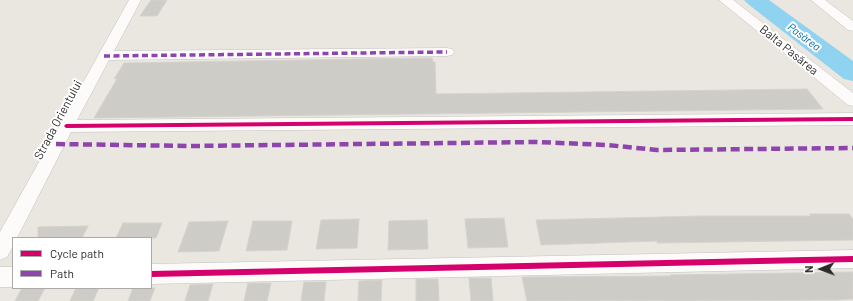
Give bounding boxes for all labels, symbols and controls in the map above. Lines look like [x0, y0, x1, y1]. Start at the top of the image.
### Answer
water label: Pasărea [785, 20, 823, 54]
street label: Balta Pasărea [757, 22, 821, 78]
street label: Strada Orientului [31, 78, 85, 162]
legend [12, 237, 152, 289]
text: Cycle path [50, 246, 104, 260]
north arrow [801, 249, 841, 289]
text: N [802, 265, 815, 273]
text: Path [50, 266, 74, 280]

